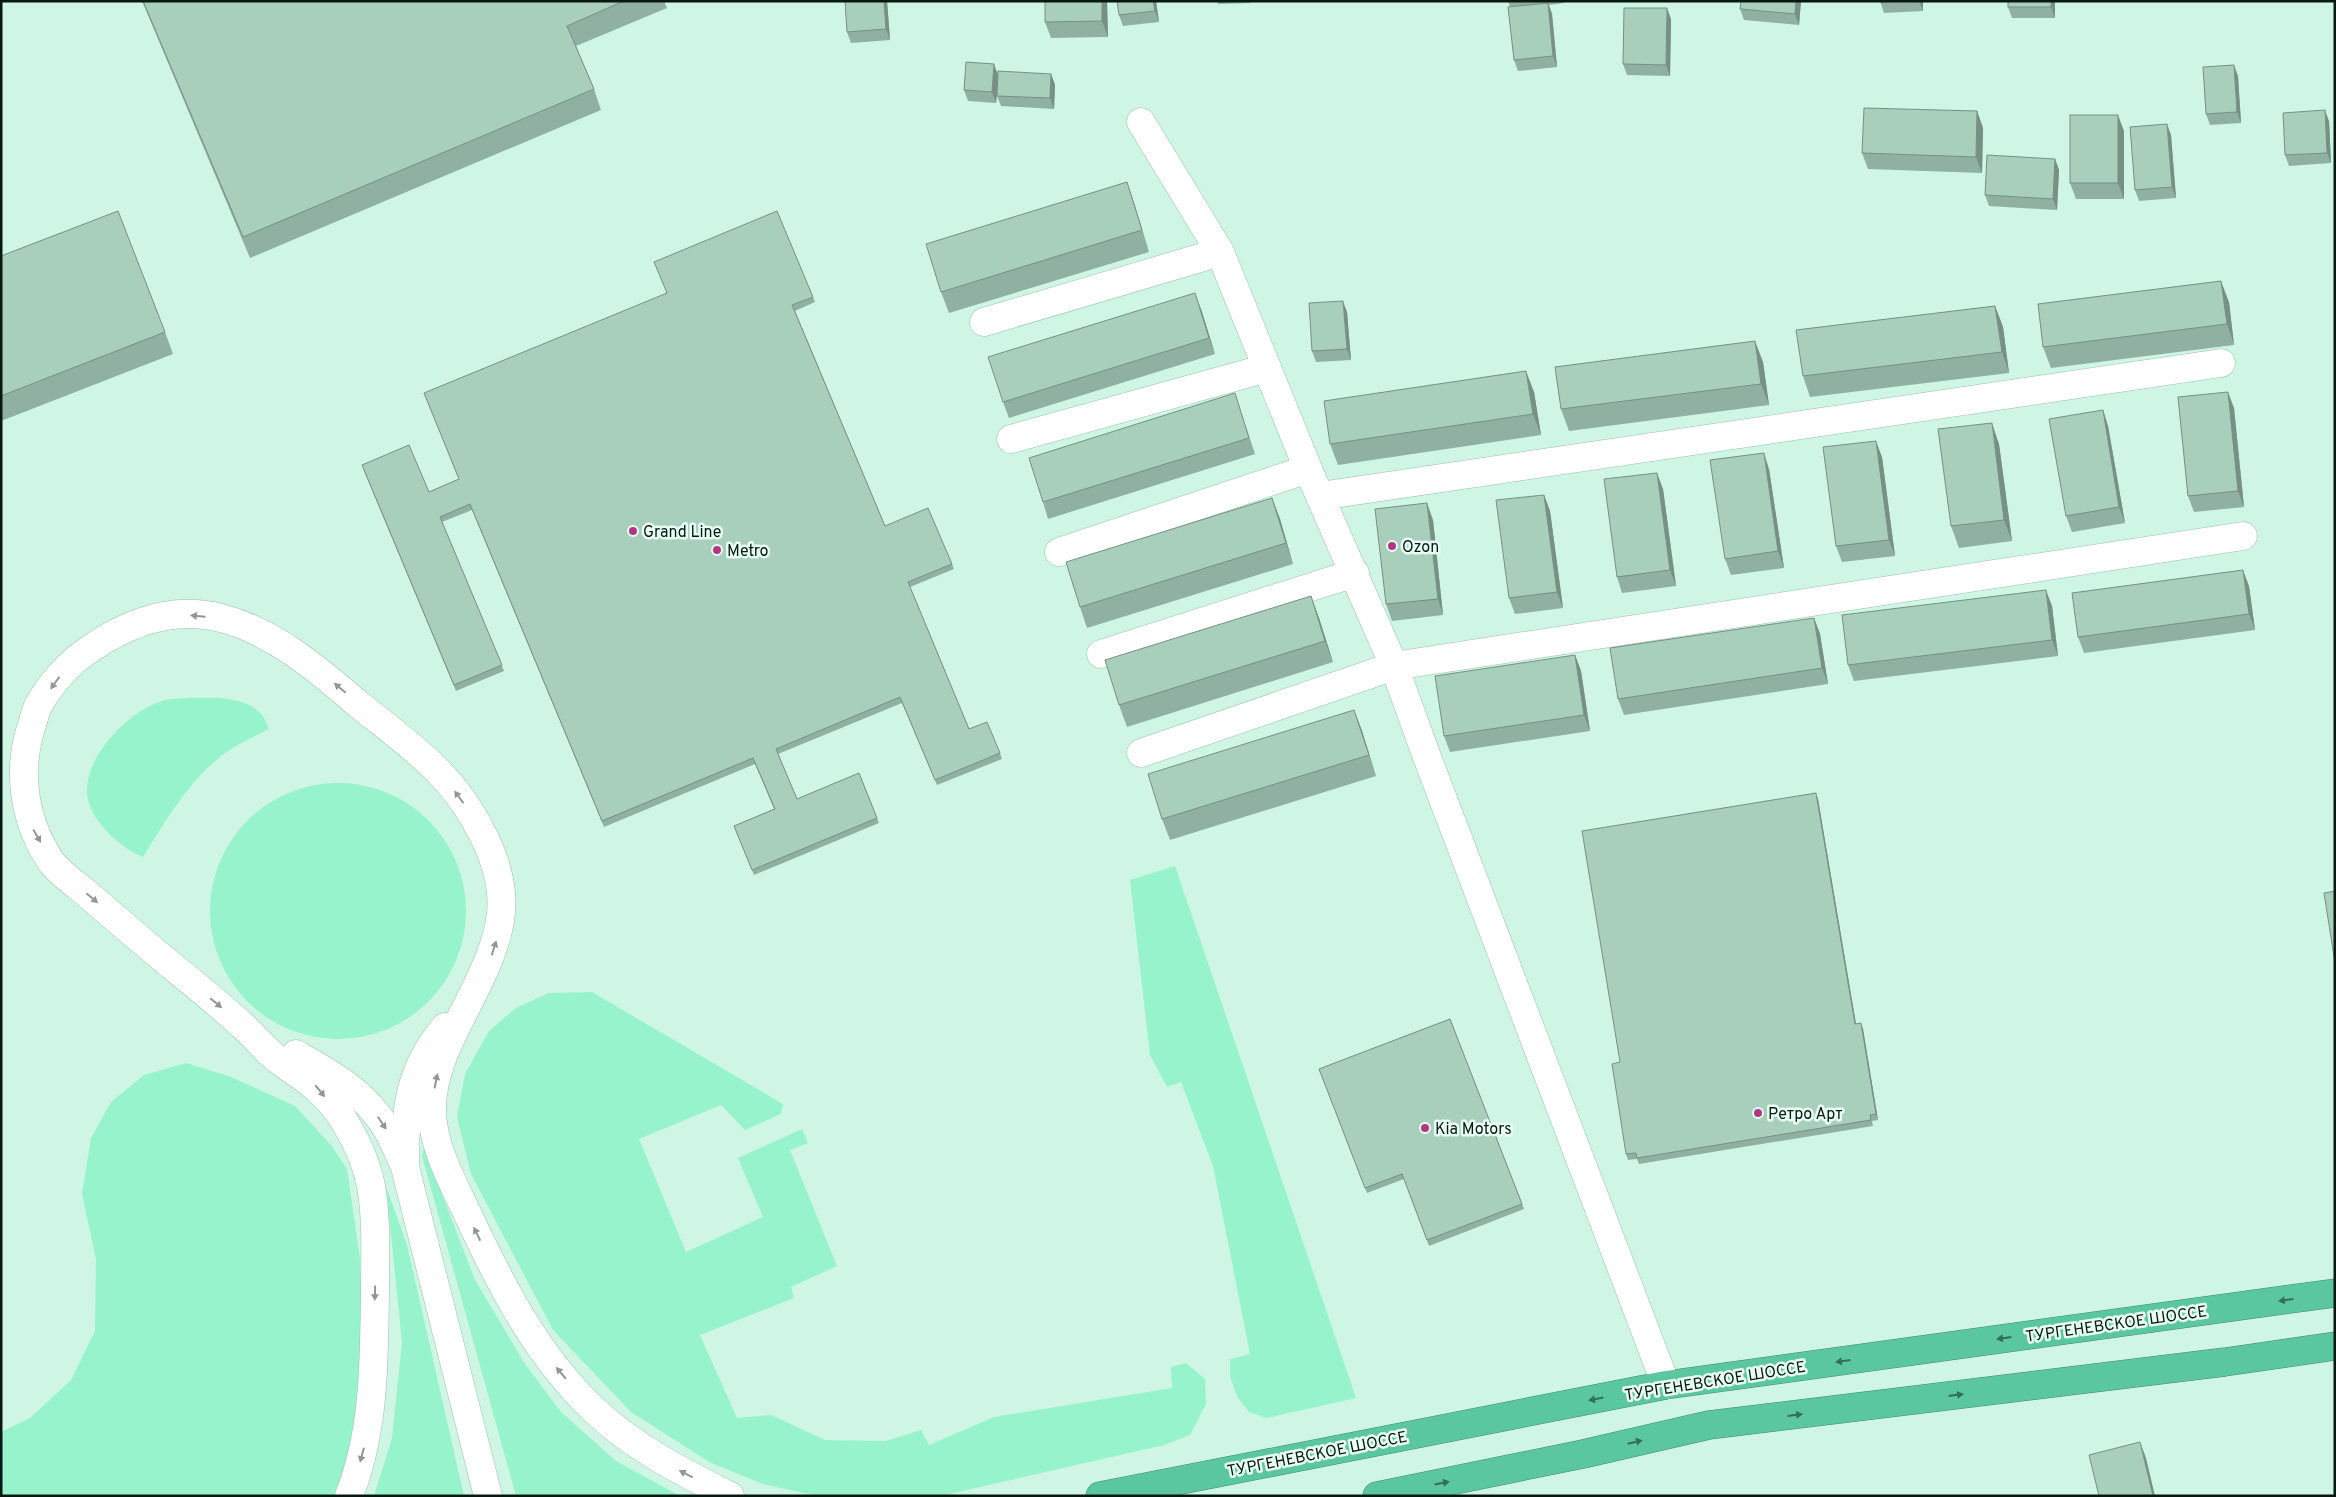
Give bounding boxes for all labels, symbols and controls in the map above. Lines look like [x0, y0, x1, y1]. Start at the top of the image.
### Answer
place label: Grand Line [643, 523, 721, 543]
marker: Grand Line [627, 525, 639, 537]
place label: Ozon [1402, 538, 1439, 558]
marker: Ozon [1386, 540, 1398, 552]
place label: Metro [727, 542, 769, 562]
marker: Metro [711, 544, 723, 556]
one-way arrow [189, 611, 205, 619]
one-way arrow [50, 676, 60, 690]
one-way arrow [334, 682, 346, 694]
one-way arrow [454, 790, 464, 804]
one-way arrow [33, 829, 41, 843]
one-way arrow [85, 892, 97, 904]
one-way arrow [490, 941, 498, 956]
one-way arrow [209, 997, 221, 1009]
one-way arrow [432, 1074, 440, 1089]
one-way arrow [315, 1084, 326, 1097]
place label: Ретро Арт [1768, 1105, 1843, 1125]
marker: Ретро Арт [1752, 1107, 1764, 1119]
one-way arrow [377, 1116, 387, 1129]
place label: Kia Motors [1435, 1120, 1512, 1140]
marker: Kia Motors [1419, 1122, 1431, 1134]
one-way arrow [473, 1227, 481, 1241]
one-way arrow [371, 1285, 379, 1301]
one-way arrow [2278, 1296, 2294, 1304]
street label: ТУРГЕНЕВСКОЕ ШОССЕ [2024, 1302, 2208, 1348]
one-way arrow [1996, 1335, 2012, 1343]
one-way arrow [1835, 1357, 1851, 1365]
street label: ТУРГЕНЕВСКОЕ ШОССЕ [1623, 1358, 1807, 1406]
one-way arrow [555, 1367, 566, 1380]
one-way arrow [1949, 1391, 1965, 1399]
one-way arrow [1588, 1395, 1604, 1403]
one-way arrow [1787, 1411, 1803, 1419]
street label: ТУРГЕНЕВСКОЕ ШОССЕ [1226, 1428, 1409, 1482]
one-way arrow [1628, 1438, 1644, 1446]
one-way arrow [357, 1447, 365, 1462]
one-way arrow [679, 1470, 694, 1478]
one-way arrow [1434, 1478, 1450, 1486]

